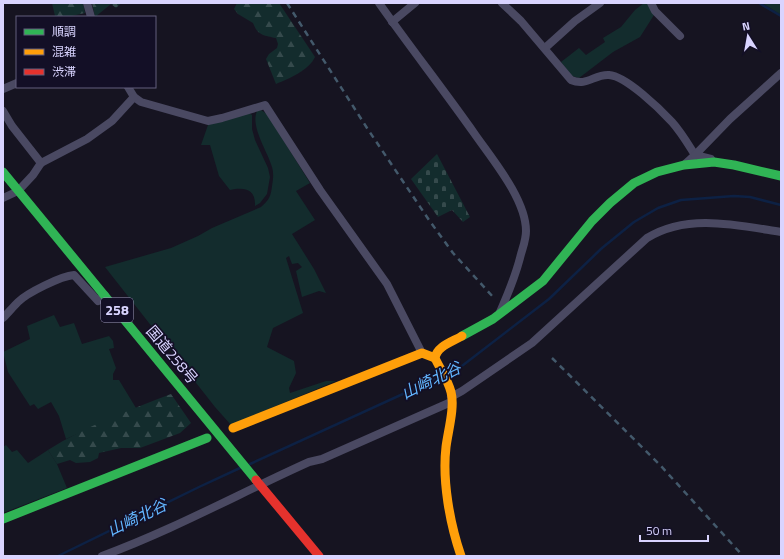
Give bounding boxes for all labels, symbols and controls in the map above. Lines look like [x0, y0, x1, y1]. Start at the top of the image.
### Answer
legend [16, 16, 156, 88]
north arrow [728, 16, 768, 56]
text: N [741, 18, 751, 35]
text: 順調 [52, 22, 76, 41]
text: 混雑 [52, 42, 76, 61]
text: 渋滞 [52, 62, 76, 81]
road number: 258 [101, 298, 133, 322]
street label: 国道258号 [141, 320, 204, 389]
water label: 山崎北谷 [397, 354, 467, 405]
water label: 山崎北谷 [103, 491, 173, 542]
scale bar [640, 517, 708, 543]
text: 50 m [646, 521, 672, 540]

